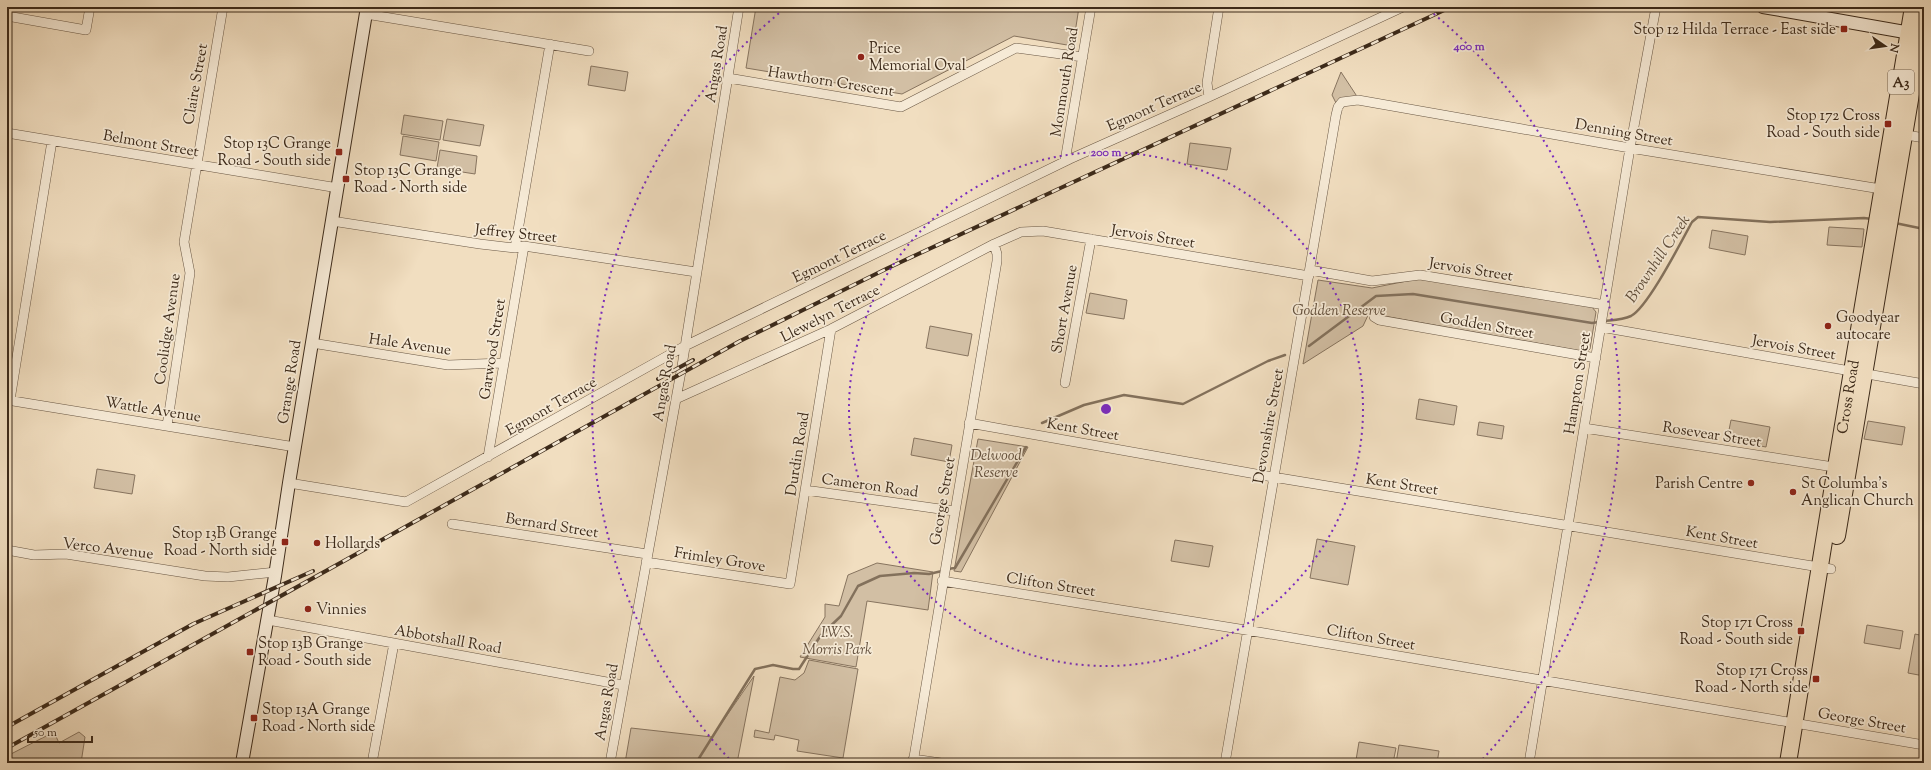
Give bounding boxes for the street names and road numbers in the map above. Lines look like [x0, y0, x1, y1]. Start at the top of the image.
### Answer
street label: Angas Road [701, 24, 734, 104]
street label: Monmouth Road [1046, 25, 1085, 138]
street label: Claire Street [179, 42, 214, 126]
street label: Hawthorn Crescent [766, 62, 895, 103]
road number: A3 [1888, 70, 1914, 94]
street label: Egmont Terrace [1104, 77, 1205, 138]
street label: Denning Street [1573, 115, 1674, 152]
street label: Belmont Street [101, 126, 200, 163]
street label: Jeffrey Street [473, 220, 558, 249]
street label: Jervois Street [1108, 220, 1196, 254]
street label: Egmont Terrace [789, 226, 890, 289]
street label: Jervois Street [1426, 253, 1514, 287]
street label: Short Avenue [1047, 263, 1084, 355]
street label: Coolidge Avenue [150, 272, 187, 386]
street label: Llewelyn Terrace [777, 280, 884, 348]
street label: Garwood Street [475, 297, 512, 401]
street label: Godden Street [1438, 308, 1535, 345]
street label: Hale Avenue [367, 329, 452, 362]
street label: Hampton Street [1560, 331, 1597, 436]
street label: Jervois Street [1749, 331, 1837, 366]
street label: Grange Road [273, 338, 308, 426]
street label: Angas Road [648, 343, 683, 423]
street label: Cross Road [1833, 358, 1866, 436]
street label: Devonshire Street [1249, 367, 1290, 485]
street label: Egmont Terrace [502, 373, 601, 442]
street label: Wattle Avenue [103, 393, 202, 428]
street label: Durdin Road [781, 410, 816, 498]
street label: Kent Street [1045, 414, 1120, 447]
street label: Rosevear Street [1661, 417, 1763, 454]
street label: George Street [925, 455, 962, 547]
street label: Cameron Road [820, 469, 920, 504]
street label: Kent Street [1364, 469, 1439, 502]
street label: Bernard Street [504, 509, 600, 544]
street label: Kent Street [1684, 522, 1759, 555]
street label: Verco Avenue [61, 533, 155, 565]
street label: Frimley Grove [673, 543, 767, 578]
street label: Clifton Street [1005, 568, 1097, 603]
street label: Clifton Street [1325, 620, 1417, 657]
street label: Abbotshall Road [393, 621, 503, 660]
street label: Angas Road [590, 662, 625, 742]
street label: George Street [1816, 703, 1908, 740]

